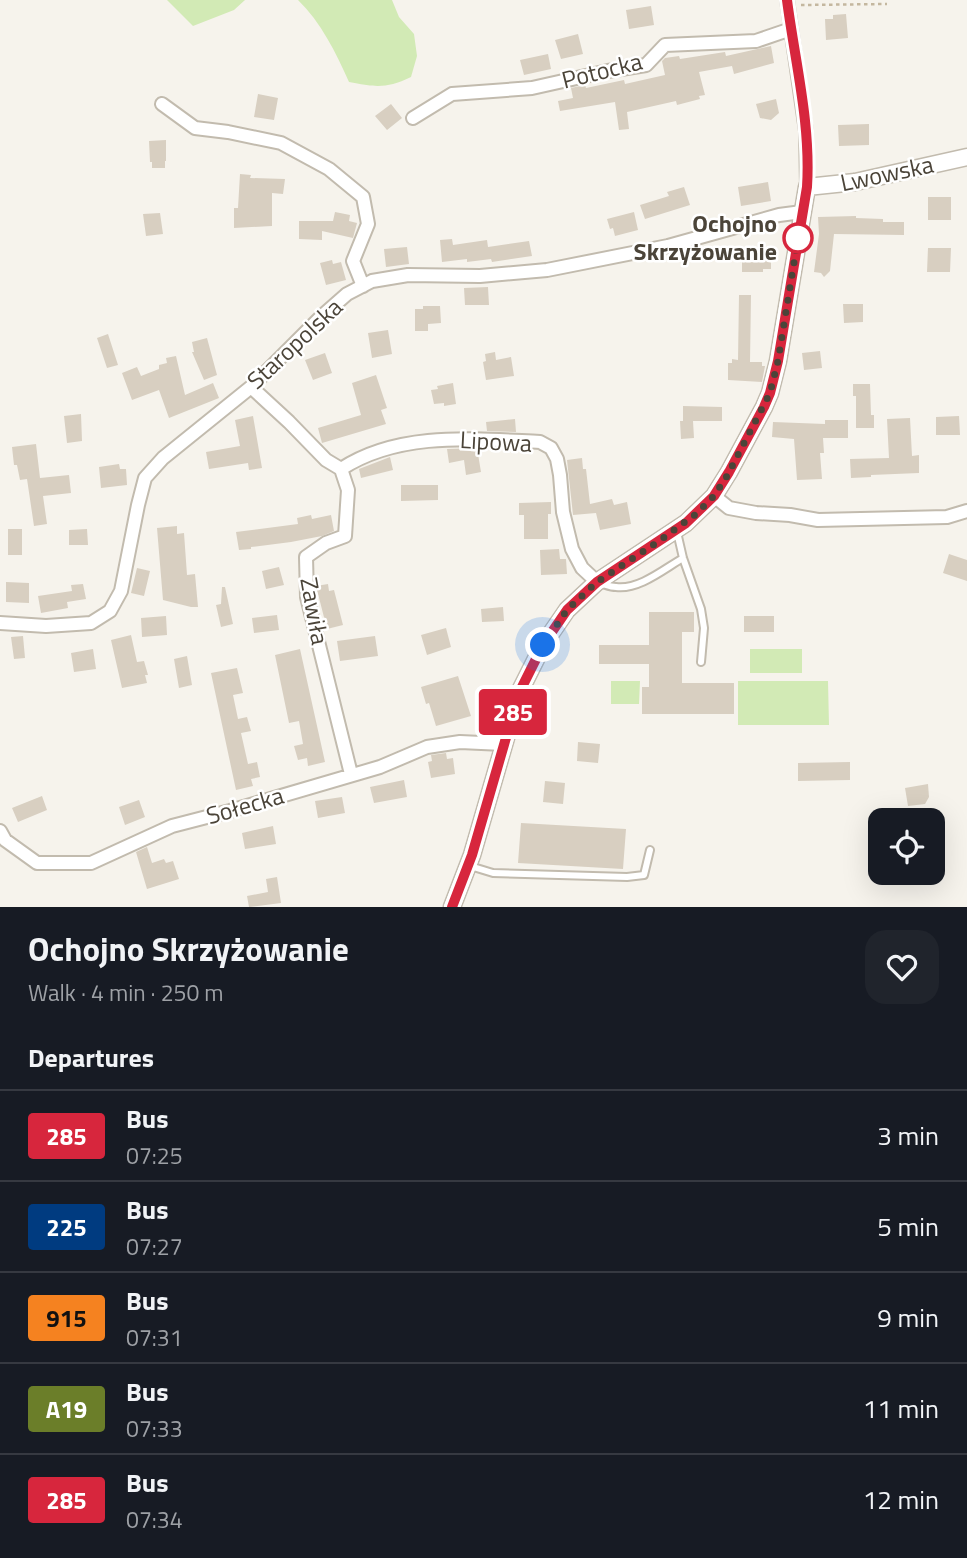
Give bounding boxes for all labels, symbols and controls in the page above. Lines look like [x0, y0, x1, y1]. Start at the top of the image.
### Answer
street label: Potocka [558, 43, 646, 97]
street label: Lwowska [837, 146, 937, 200]
place label: Ochojno Skrzyżowanie [634, 205, 777, 269]
marker: Ochojno Skrzyżowanie [783, 223, 813, 253]
street label: Staropolska [238, 289, 350, 397]
street label: Lipowa [459, 421, 533, 461]
street label: Zawiła [291, 574, 339, 647]
your location [525, 627, 560, 662]
line badge: 285 [473, 689, 553, 735]
text: 285 [493, 694, 533, 730]
street label: Sołecka [202, 777, 288, 833]
map controls [868, 808, 945, 885]
button: locate [868, 808, 945, 885]
text: Ochojno Skrzyżowanie [28, 924, 349, 974]
button: heart [865, 930, 939, 1004]
text: Walk · 4 min · 250 m [28, 975, 224, 1010]
text: Departures [28, 1038, 154, 1077]
text: Bus [126, 1099, 168, 1138]
text: 3 min [877, 1116, 939, 1155]
text: 285 [46, 1118, 87, 1154]
text: 07:25 [126, 1138, 183, 1173]
text: Bus [126, 1190, 168, 1229]
text: 5 min [877, 1207, 939, 1246]
text: 225 [46, 1209, 87, 1245]
text: 07:27 [126, 1229, 183, 1264]
text: Bus [126, 1281, 168, 1320]
text: 9 min [877, 1298, 939, 1337]
text: 915 [46, 1300, 87, 1336]
text: 07:31 [126, 1320, 183, 1355]
text: Bus [126, 1372, 168, 1411]
text: 11 min [863, 1389, 939, 1428]
text: A19 [46, 1391, 87, 1427]
text: 07:33 [126, 1411, 183, 1446]
text: Bus [126, 1463, 168, 1502]
text: 12 min [863, 1480, 939, 1519]
text: 285 [46, 1482, 87, 1518]
text: 07:34 [126, 1502, 183, 1537]

